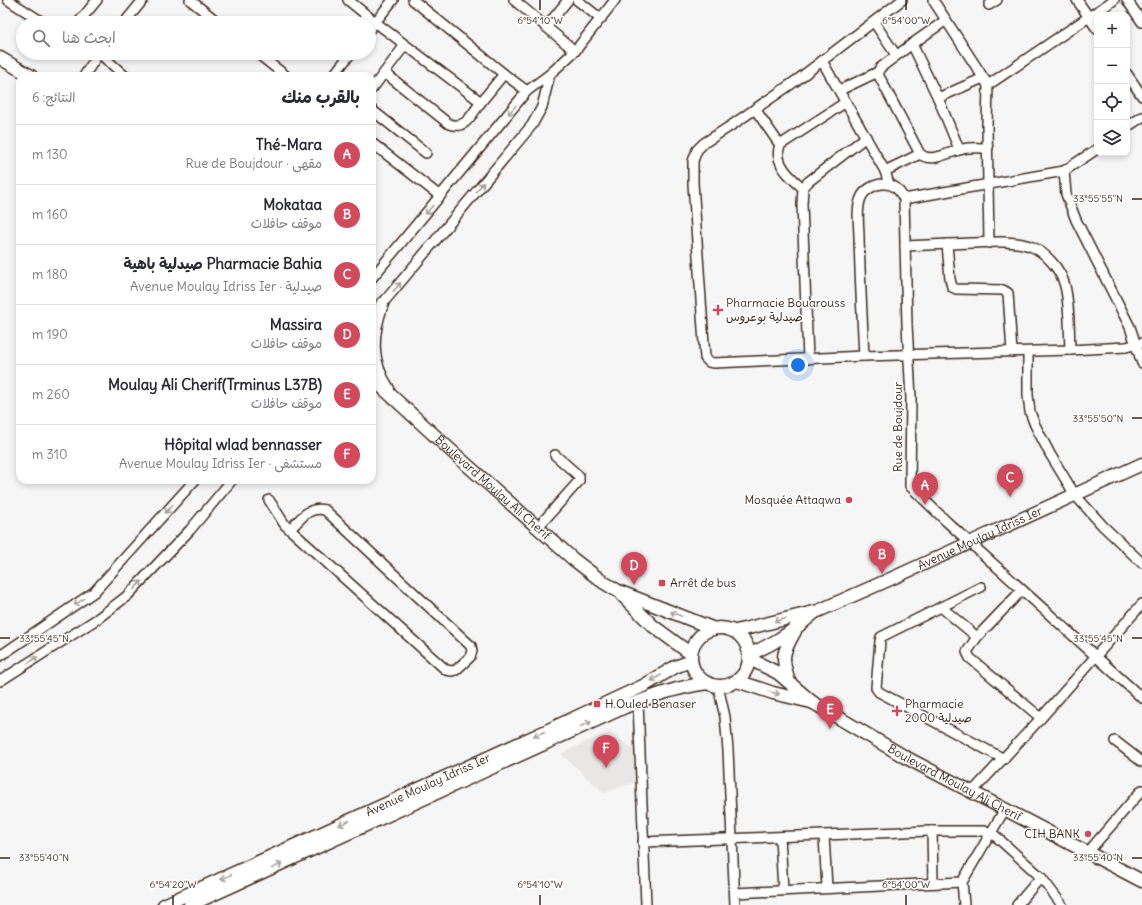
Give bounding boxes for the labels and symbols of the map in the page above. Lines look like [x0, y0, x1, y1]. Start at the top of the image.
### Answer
text: 6°54'10"W [517, 14, 563, 27]
text: 6°54'00"W [882, 14, 930, 27]
one-way arrow [507, 105, 516, 115]
one-way arrow [476, 182, 485, 193]
text: 33°55'55"N [1073, 192, 1123, 205]
one-way arrow [424, 205, 433, 215]
one-way arrow [392, 281, 401, 292]
place label: Pharmacie Bouarouss صيدلية بوعروس [726, 295, 845, 325]
marker: Pharmacie Bouarouss صيدلية بوعروس [713, 305, 723, 315]
your location [788, 355, 808, 375]
street label: Rue de Boujdour [890, 382, 905, 472]
text: 33°55'50"N [1073, 412, 1123, 425]
street label: Boulevard Moulay Ali Cherif [432, 432, 555, 543]
pin: C [997, 464, 1023, 497]
pin: A [912, 472, 938, 505]
place label: Mosquée Attaqwa [744, 492, 841, 507]
marker: Mosquée Attaqwa [844, 495, 854, 505]
street label: Avenue Moulay Idriss Ier [915, 503, 1044, 573]
one-way arrow [165, 504, 174, 514]
pin: B [869, 541, 895, 574]
pin: D [621, 552, 647, 585]
place label: Arrêt de bus [670, 575, 736, 590]
marker: Arrêt de bus [657, 578, 667, 588]
one-way arrow [134, 580, 143, 590]
one-way arrow [74, 598, 85, 606]
one-way arrow [670, 610, 682, 617]
one-way arrow [774, 617, 787, 625]
text: 33°55'45"N [19, 632, 69, 645]
text: 33°55'45"N [1073, 632, 1123, 645]
one-way arrow [27, 656, 38, 664]
one-way arrow [650, 675, 662, 683]
one-way arrow [767, 690, 780, 697]
place label: H.Ouled Benaser [605, 696, 696, 711]
pin: E [817, 696, 843, 729]
place label: Pharmacie 2000 صيدلية [905, 696, 972, 725]
marker: H.Ouled Benaser [592, 699, 602, 709]
marker: Pharmacie 2000 صيدلية [892, 706, 902, 716]
one-way arrow [579, 720, 591, 727]
one-way arrow [533, 731, 545, 738]
pin: F [593, 735, 619, 768]
street label: Boulevard Moulay Ali Cherif [885, 741, 1025, 824]
street label: Avenue Moulay Idriss Ier [363, 750, 493, 819]
one-way arrow [338, 820, 350, 827]
place label: CIH BANK [1024, 826, 1081, 841]
marker: CIH BANK [1083, 829, 1093, 839]
text: 33°55'40"N [19, 851, 69, 864]
text: 33°55'40"N [1073, 851, 1123, 864]
one-way arrow [270, 862, 282, 869]
one-way arrow [220, 874, 232, 881]
text: 6°54'20"W [149, 878, 197, 891]
text: 6°54'10"W [517, 878, 563, 891]
text: 6°54'00"W [882, 878, 930, 891]

